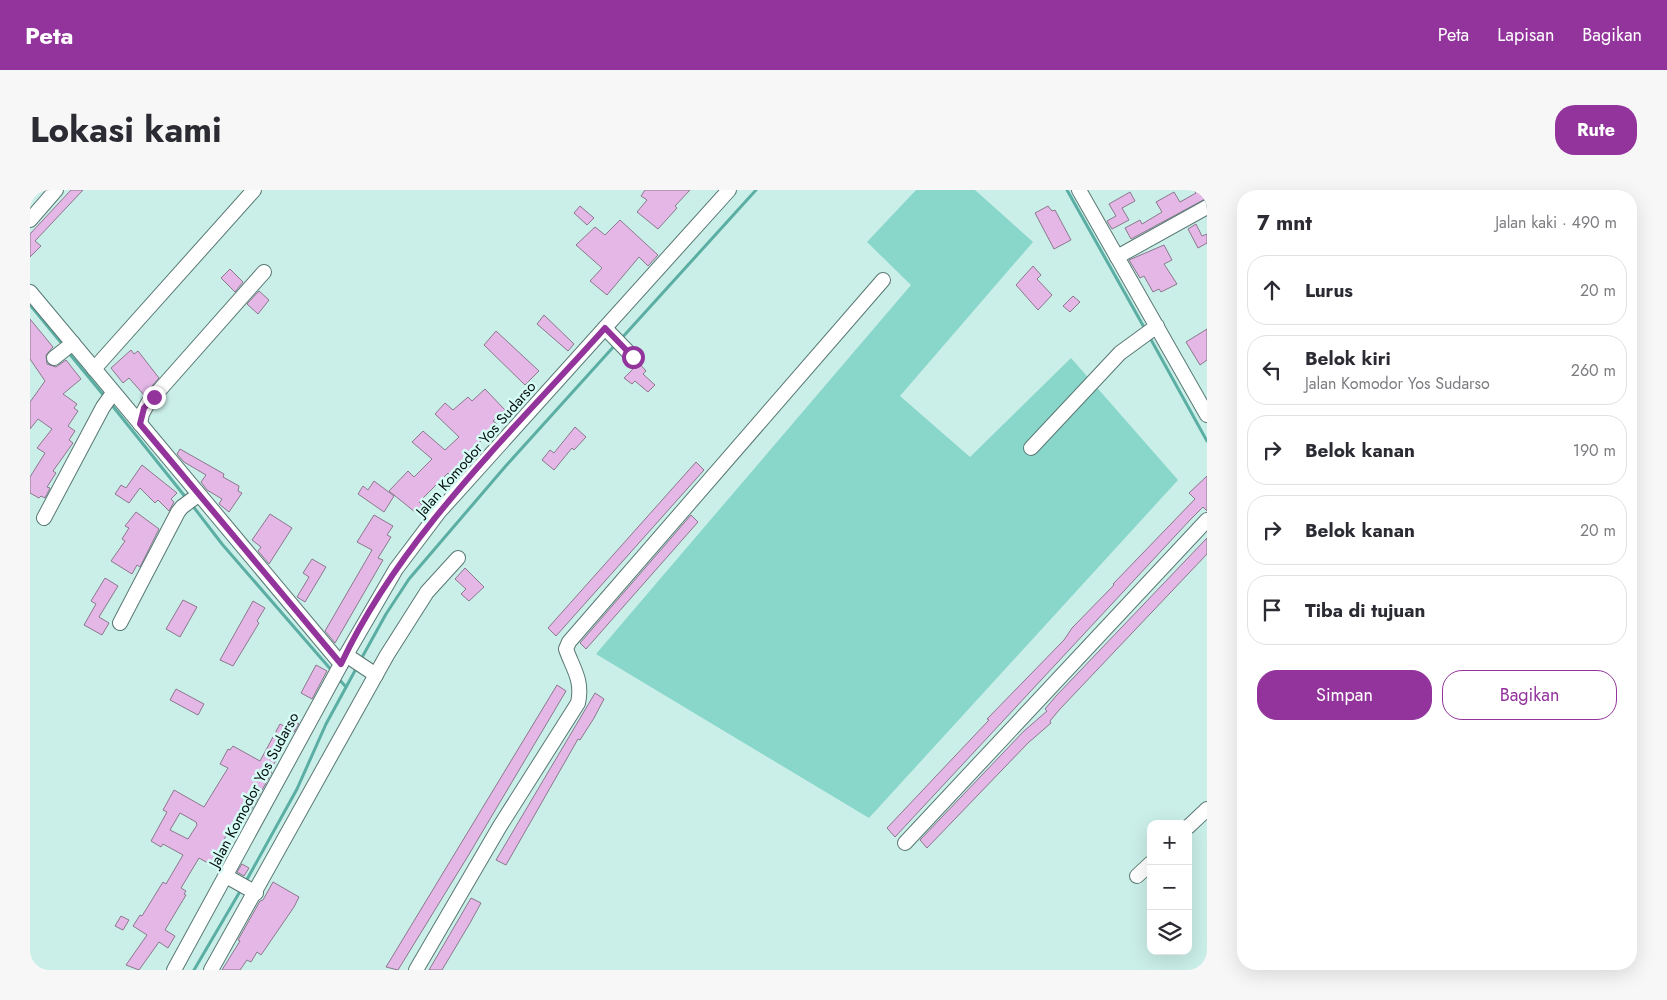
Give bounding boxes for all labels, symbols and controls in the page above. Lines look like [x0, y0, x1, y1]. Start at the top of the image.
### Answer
text: Peta [25, 18, 74, 53]
text: Peta [1438, 22, 1469, 48]
text: Lapisan [1497, 22, 1554, 48]
text: Bagikan [1582, 22, 1642, 48]
text: Lokasi kami [30, 105, 222, 155]
button: Rute [1555, 105, 1637, 155]
text: 7 mnt [1257, 208, 1312, 238]
text: Jalan kaki · 490 m [1495, 211, 1617, 234]
icon: ahead [1258, 276, 1286, 304]
text: Lurus [1305, 277, 1353, 304]
text: 20 m [1580, 279, 1616, 302]
text: Belok kiri [1305, 345, 1391, 372]
route start [622, 346, 645, 369]
icon: left [1258, 356, 1286, 384]
text: 260 m [1571, 359, 1616, 382]
text: Jalan Komodor Yos Sudarso [1305, 372, 1490, 395]
street label: Jalan Komodor Yos Sudarso [410, 376, 541, 523]
route end [143, 386, 166, 409]
icon: right [1258, 436, 1286, 464]
text: Belok kanan [1305, 437, 1415, 464]
text: 190 m [1573, 439, 1616, 462]
icon: right [1258, 516, 1286, 544]
text: Belok kanan [1305, 517, 1415, 544]
text: 20 m [1580, 519, 1616, 542]
icon: arrive [1258, 596, 1286, 624]
text: Tiba di tujuan [1305, 597, 1425, 624]
button: Simpan [1257, 670, 1432, 720]
button: Bagikan [1442, 670, 1617, 720]
street label: Jalan Komodor Yos Sudarso [203, 708, 304, 873]
map controls [1147, 820, 1192, 955]
button: + [1147, 820, 1192, 865]
button: − [1147, 865, 1192, 910]
button: layers [1147, 910, 1192, 955]

